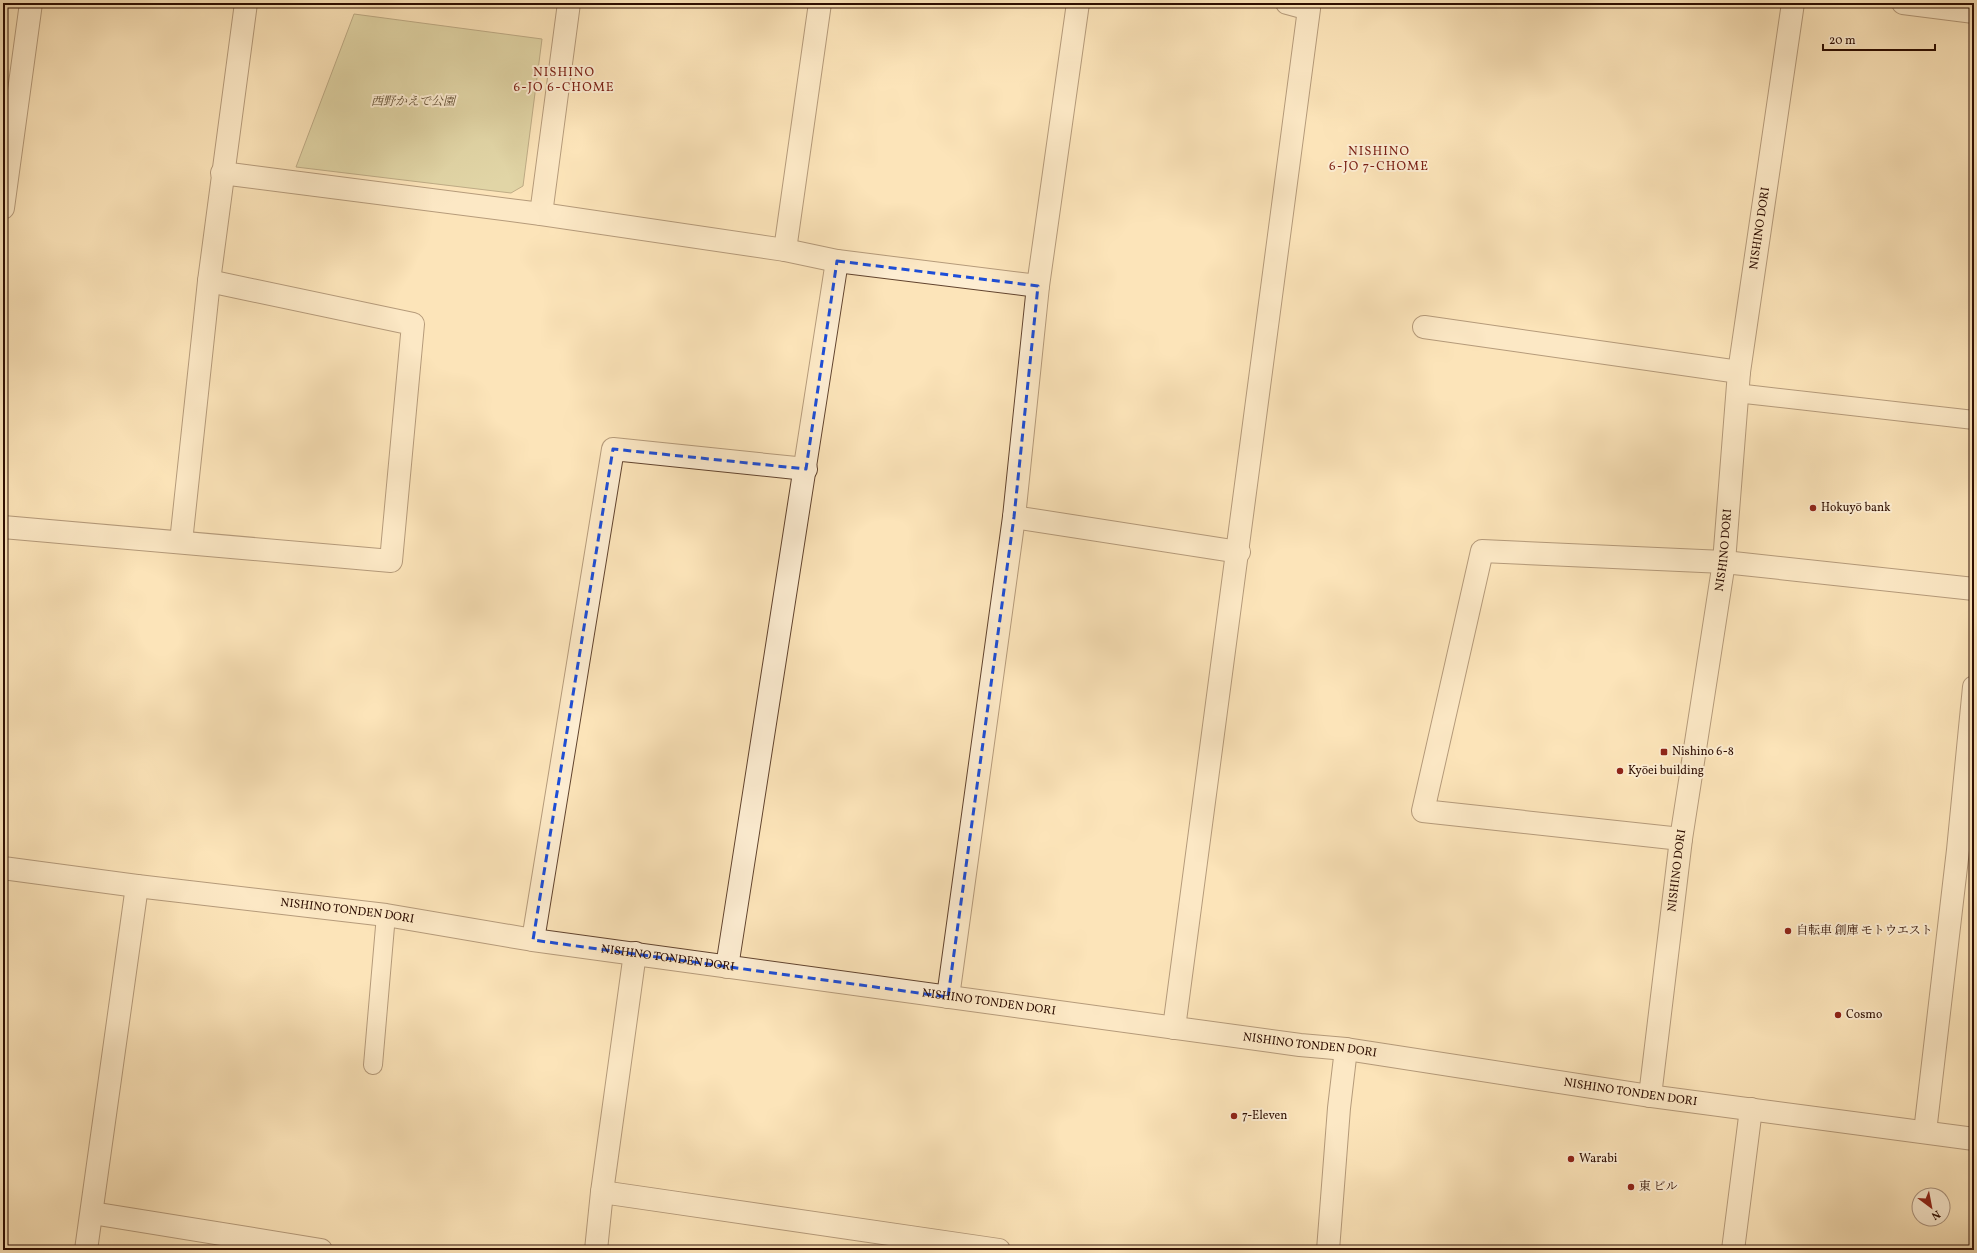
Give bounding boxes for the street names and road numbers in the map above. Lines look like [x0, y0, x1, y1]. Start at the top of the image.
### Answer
street label: NISHINO DORI [1746, 186, 1774, 271]
street label: NISHINO DORI [1712, 508, 1736, 593]
street label: NISHINO DORI [1664, 828, 1690, 913]
street label: NISHINO TONDEN DORI [280, 895, 415, 928]
street label: NISHINO TONDEN DORI [600, 941, 736, 976]
street label: NISHINO TONDEN DORI [921, 985, 1057, 1019]
street label: NISHINO TONDEN DORI [1242, 1029, 1378, 1062]
street label: NISHINO TONDEN DORI [1562, 1075, 1698, 1110]

